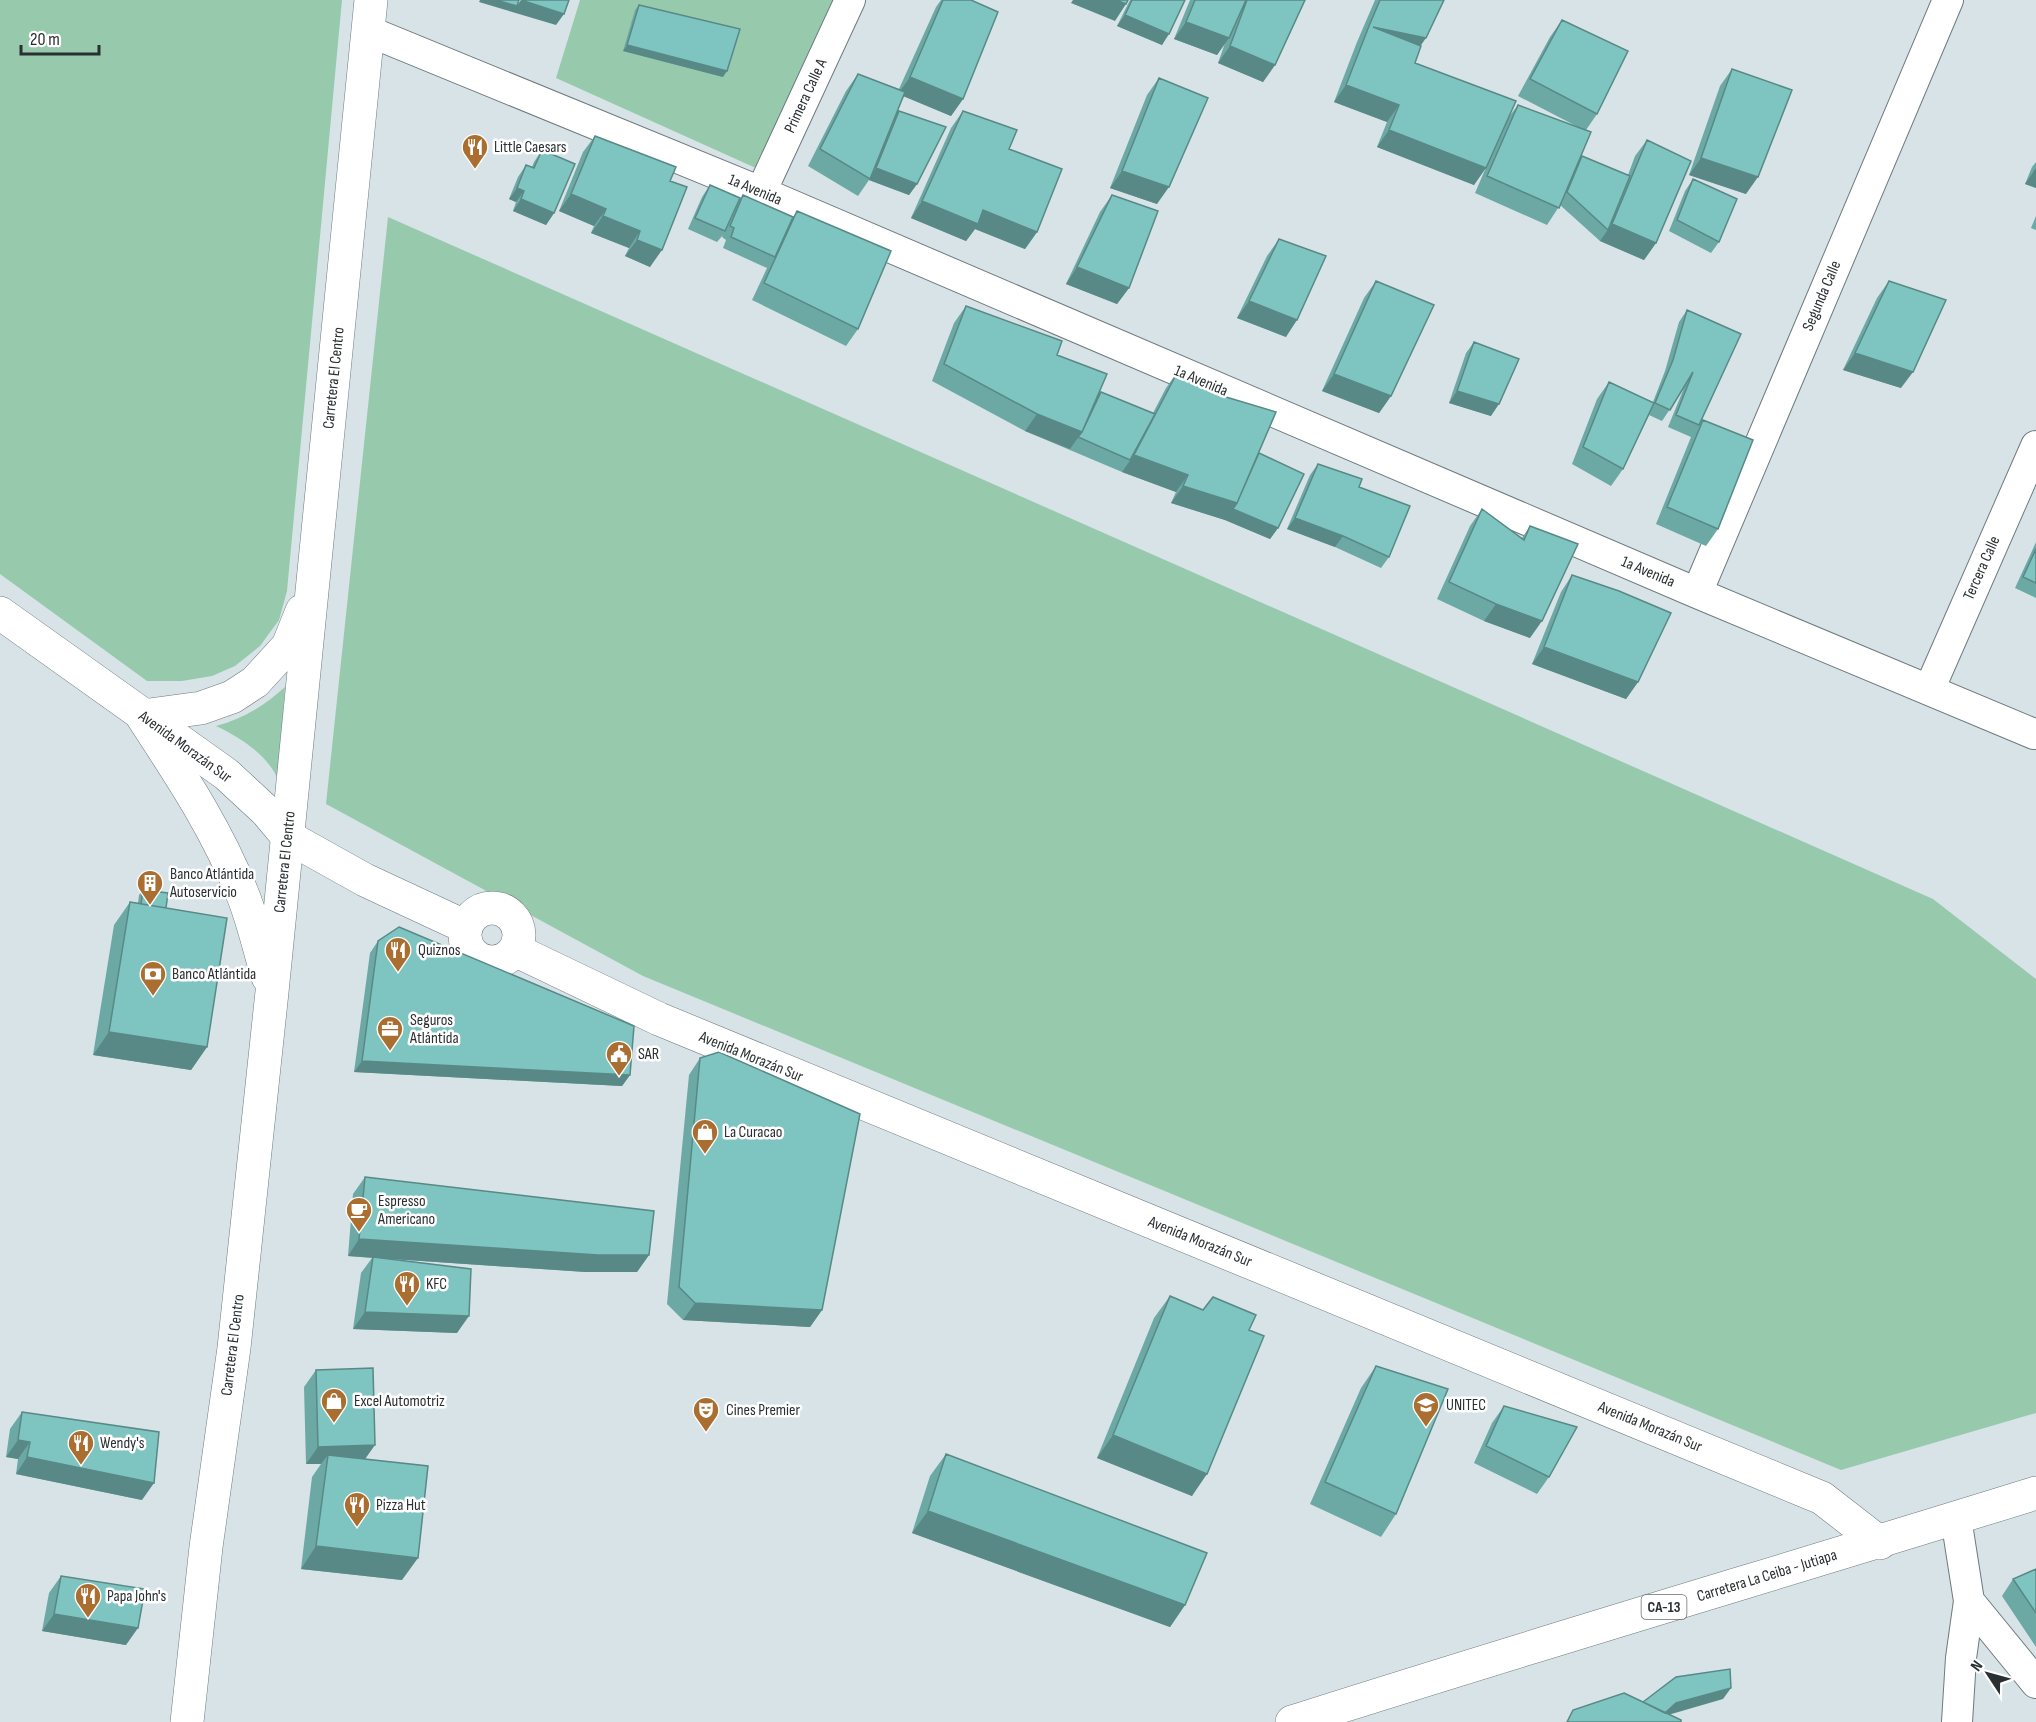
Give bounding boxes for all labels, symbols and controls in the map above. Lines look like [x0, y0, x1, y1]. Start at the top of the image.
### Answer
scale bar [21, 18, 99, 56]
text: 20 m [30, 29, 60, 50]
street label: Primera Calle A [781, 56, 831, 136]
restaurant icon: Little Caesars [460, 132, 490, 170]
place label: Little Caesars [494, 138, 567, 157]
street label: 1a Avenida [725, 170, 785, 210]
street label: Segunda Calle [1799, 258, 1845, 334]
street label: Carretera El Centro [319, 326, 349, 430]
street label: 1a Avenida [1171, 361, 1231, 401]
street label: Tercera Calle [1959, 533, 2005, 603]
street label: 1a Avenida [1618, 552, 1678, 592]
street label: Avenida Morazán Sur [134, 706, 236, 787]
street label: Carretera El Centro [270, 810, 300, 914]
place label: Banco Atlántida Autoservicio [169, 865, 254, 902]
building icon: Banco Atlántida Autoservicio [135, 868, 165, 906]
restaurant icon: Quiznos [383, 935, 413, 973]
place label: Quiznos [418, 941, 461, 960]
bank icon: Banco Atlántida [138, 959, 168, 997]
place label: Banco Atlántida [172, 965, 256, 984]
place label: Seguros Atlántida [409, 1011, 459, 1048]
office icon: Seguros Atlántida [375, 1014, 405, 1052]
street label: Avenida Morazán Sur [695, 1027, 806, 1087]
public building icon: SAR [604, 1039, 634, 1077]
place label: SAR [638, 1045, 659, 1064]
shop icon: La Curacao [690, 1117, 720, 1155]
place label: La Curacao [724, 1123, 783, 1142]
place label: Espresso Americano [377, 1192, 435, 1229]
cafe icon: Espresso Americano [344, 1195, 374, 1233]
street label: Avenida Morazán Sur [1144, 1212, 1255, 1272]
restaurant icon: KFC [392, 1269, 422, 1307]
place label: KFC [426, 1275, 447, 1294]
street label: Carretera El Centro [217, 1293, 249, 1397]
shop icon: Excel Automotriz [319, 1386, 349, 1424]
school or university icon: UNITEC [1411, 1390, 1441, 1428]
place label: Excel Automotriz [354, 1392, 445, 1411]
theatre icon: Cines Premier [691, 1395, 721, 1433]
place label: UNITEC [1446, 1396, 1486, 1415]
street label: Avenida Morazán Sur [1594, 1397, 1705, 1457]
place label: Cines Premier [726, 1401, 801, 1420]
restaurant icon: Wendy's [66, 1428, 96, 1466]
place label: Wendy's [100, 1434, 145, 1453]
restaurant icon: Pizza Hut [342, 1490, 372, 1528]
place label: Pizza Hut [376, 1496, 426, 1515]
street label: Carretera La Ceiba - Jutiapa [1695, 1546, 1839, 1606]
restaurant icon: Papa John's [73, 1581, 103, 1619]
place label: Papa John's [107, 1587, 167, 1606]
road number: CA-13 [1642, 1595, 1686, 1619]
north arrow [1958, 1644, 2018, 1704]
text: N [1967, 1657, 1987, 1675]

